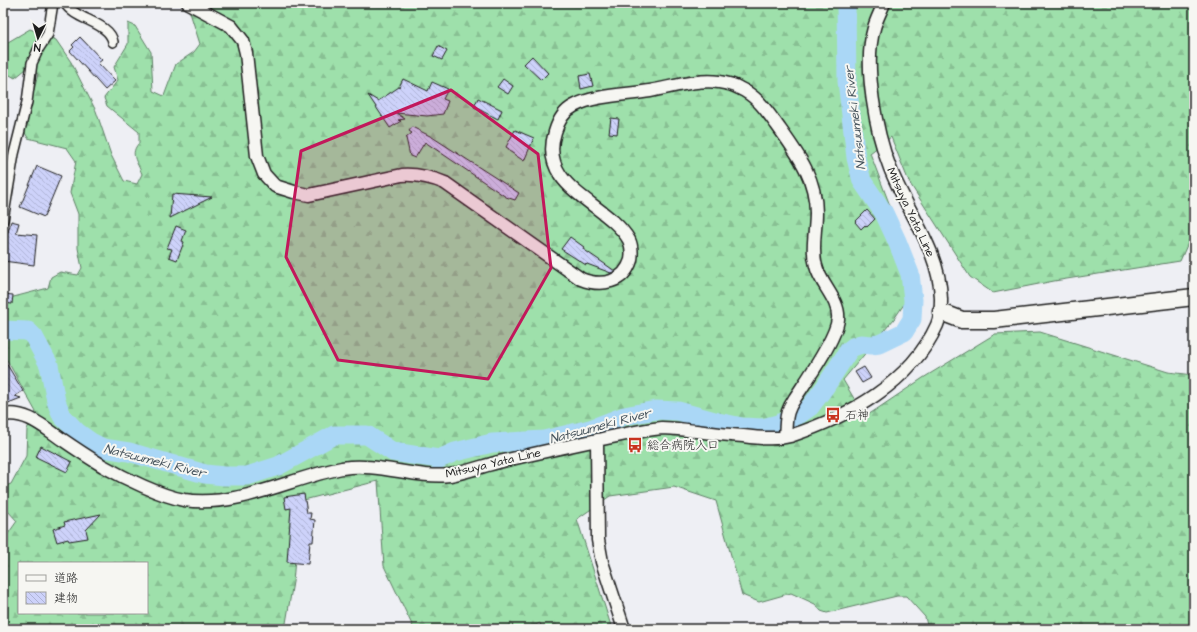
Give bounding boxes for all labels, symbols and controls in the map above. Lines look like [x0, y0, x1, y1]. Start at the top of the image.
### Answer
north arrow [18, 18, 58, 58]
text: N [33, 40, 41, 55]
water label: Natsuumeki River [839, 63, 870, 171]
street label: Mitsuya Yata Line [881, 165, 939, 261]
water label: Natsuumeki River [548, 403, 655, 448]
bus stop icon: 石神 [824, 406, 842, 424]
place label: 石神 [845, 407, 869, 424]
bus stop icon: 総合病院入口 [626, 436, 644, 454]
place label: 総合病院入口 [647, 437, 719, 454]
water label: Natsuumeki River [102, 440, 209, 483]
street label: Mitsuya Yata Line [444, 444, 543, 484]
legend [18, 562, 148, 614]
text: 道路 [54, 570, 78, 587]
text: 建物 [54, 590, 78, 607]

